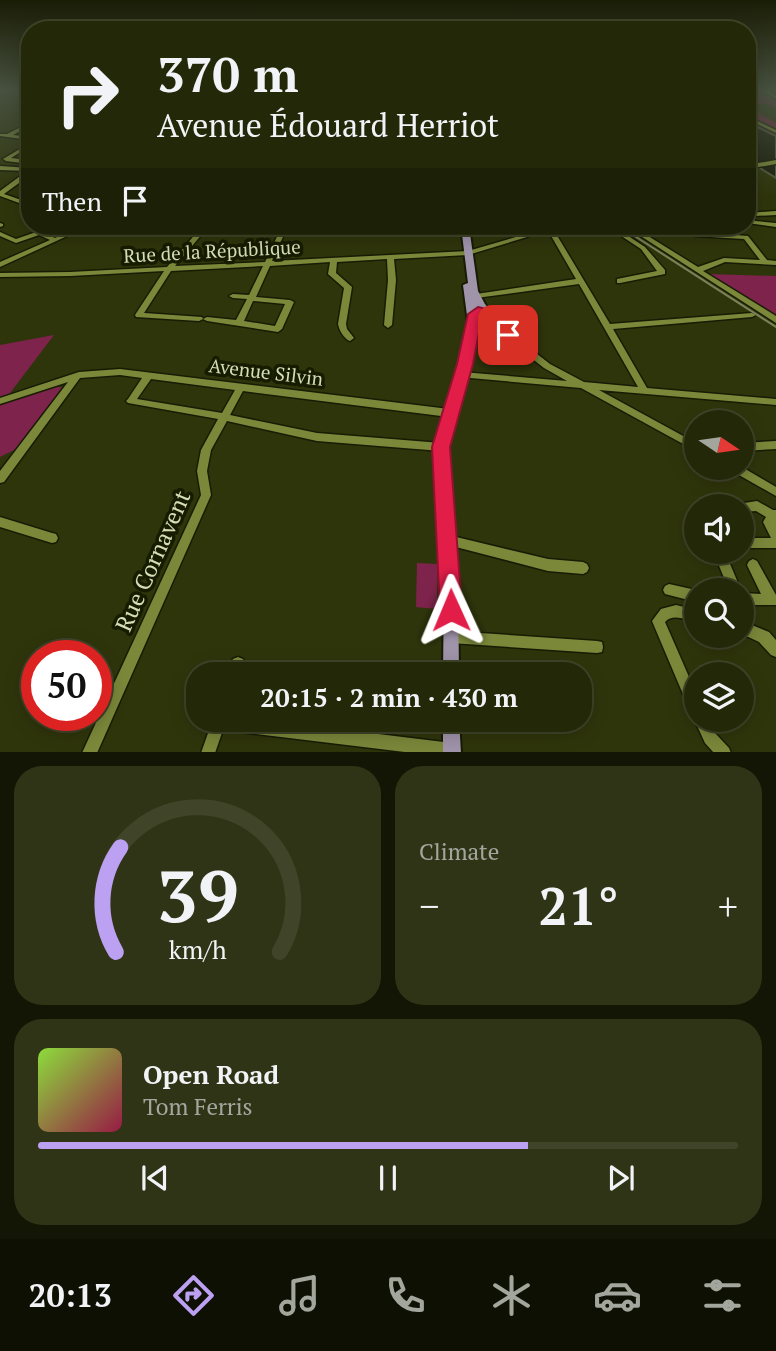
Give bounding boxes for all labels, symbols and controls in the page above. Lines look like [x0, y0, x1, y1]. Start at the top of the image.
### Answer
text: 370 m [157, 41, 299, 106]
icon: right [42, 49, 133, 140]
text: Avenue Édouard Herriot [157, 104, 499, 146]
icon: arrive [116, 182, 154, 220]
text: Then [42, 184, 102, 218]
street label: Rue de la République [123, 233, 301, 268]
pin [478, 305, 538, 365]
icon: arrive [489, 316, 527, 354]
street label: Avenue Silvin [207, 352, 325, 391]
north arrow [684, 410, 754, 480]
map controls [684, 410, 754, 732]
street label: Rue Cornavent [108, 485, 198, 636]
button: sound [684, 494, 754, 564]
position arrow [414, 573, 488, 647]
button: search [684, 578, 754, 648]
speed limit sign: 50 [21, 640, 112, 731]
button: layers [684, 662, 754, 732]
text: 20:15 · 2 min · 430 m [260, 680, 518, 714]
text: Climate [419, 836, 499, 867]
text: 39 [156, 846, 239, 943]
text: 21° [538, 871, 619, 940]
text: − [419, 881, 439, 931]
text: + [718, 881, 738, 931]
text: km/h [169, 932, 227, 965]
text: Open Road [143, 1057, 279, 1091]
text: Tom Ferris [143, 1091, 253, 1122]
icon: previous [136, 1159, 174, 1197]
icon: pause [369, 1159, 407, 1197]
icon: next [602, 1159, 640, 1197]
icon: directions [169, 1271, 218, 1320]
icon: music [275, 1271, 324, 1320]
icon: phone [381, 1271, 430, 1320]
icon: climate [487, 1271, 536, 1320]
icon: car [593, 1271, 642, 1320]
icon: filters [698, 1271, 747, 1320]
text: 20:13 [28, 1274, 112, 1316]

